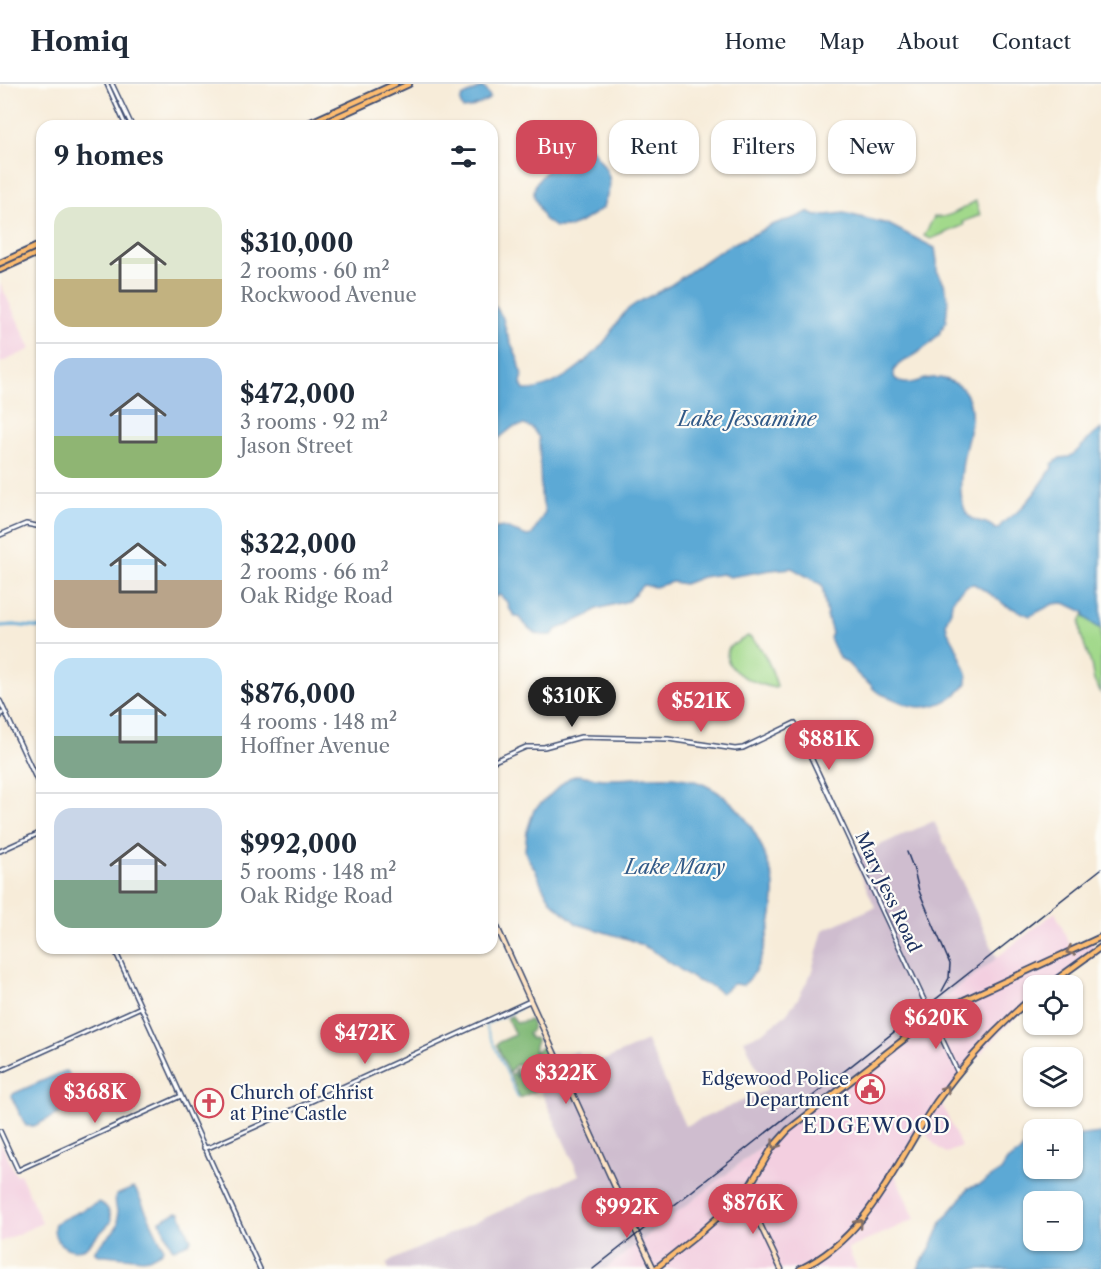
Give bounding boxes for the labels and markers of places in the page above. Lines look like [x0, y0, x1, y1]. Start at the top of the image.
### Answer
pin: $310K [530, 677, 614, 728]
pin: $521K [659, 682, 743, 733]
pin: $881K [787, 720, 871, 771]
pin: $620K [894, 999, 978, 1050]
pin: $472K [323, 1014, 407, 1065]
pin: $322K [524, 1054, 608, 1105]
place label: Edgewood Police Department [701, 1068, 850, 1111]
pin: $368K [53, 1073, 137, 1124]
public building icon: Edgewood Police Department [854, 1073, 886, 1105]
place label: Church of Christ at Pine Castle [230, 1082, 374, 1125]
church icon: Church of Christ at Pine Castle [193, 1087, 225, 1119]
pin: $876K [711, 1184, 795, 1235]
pin: $992K [585, 1188, 669, 1239]

